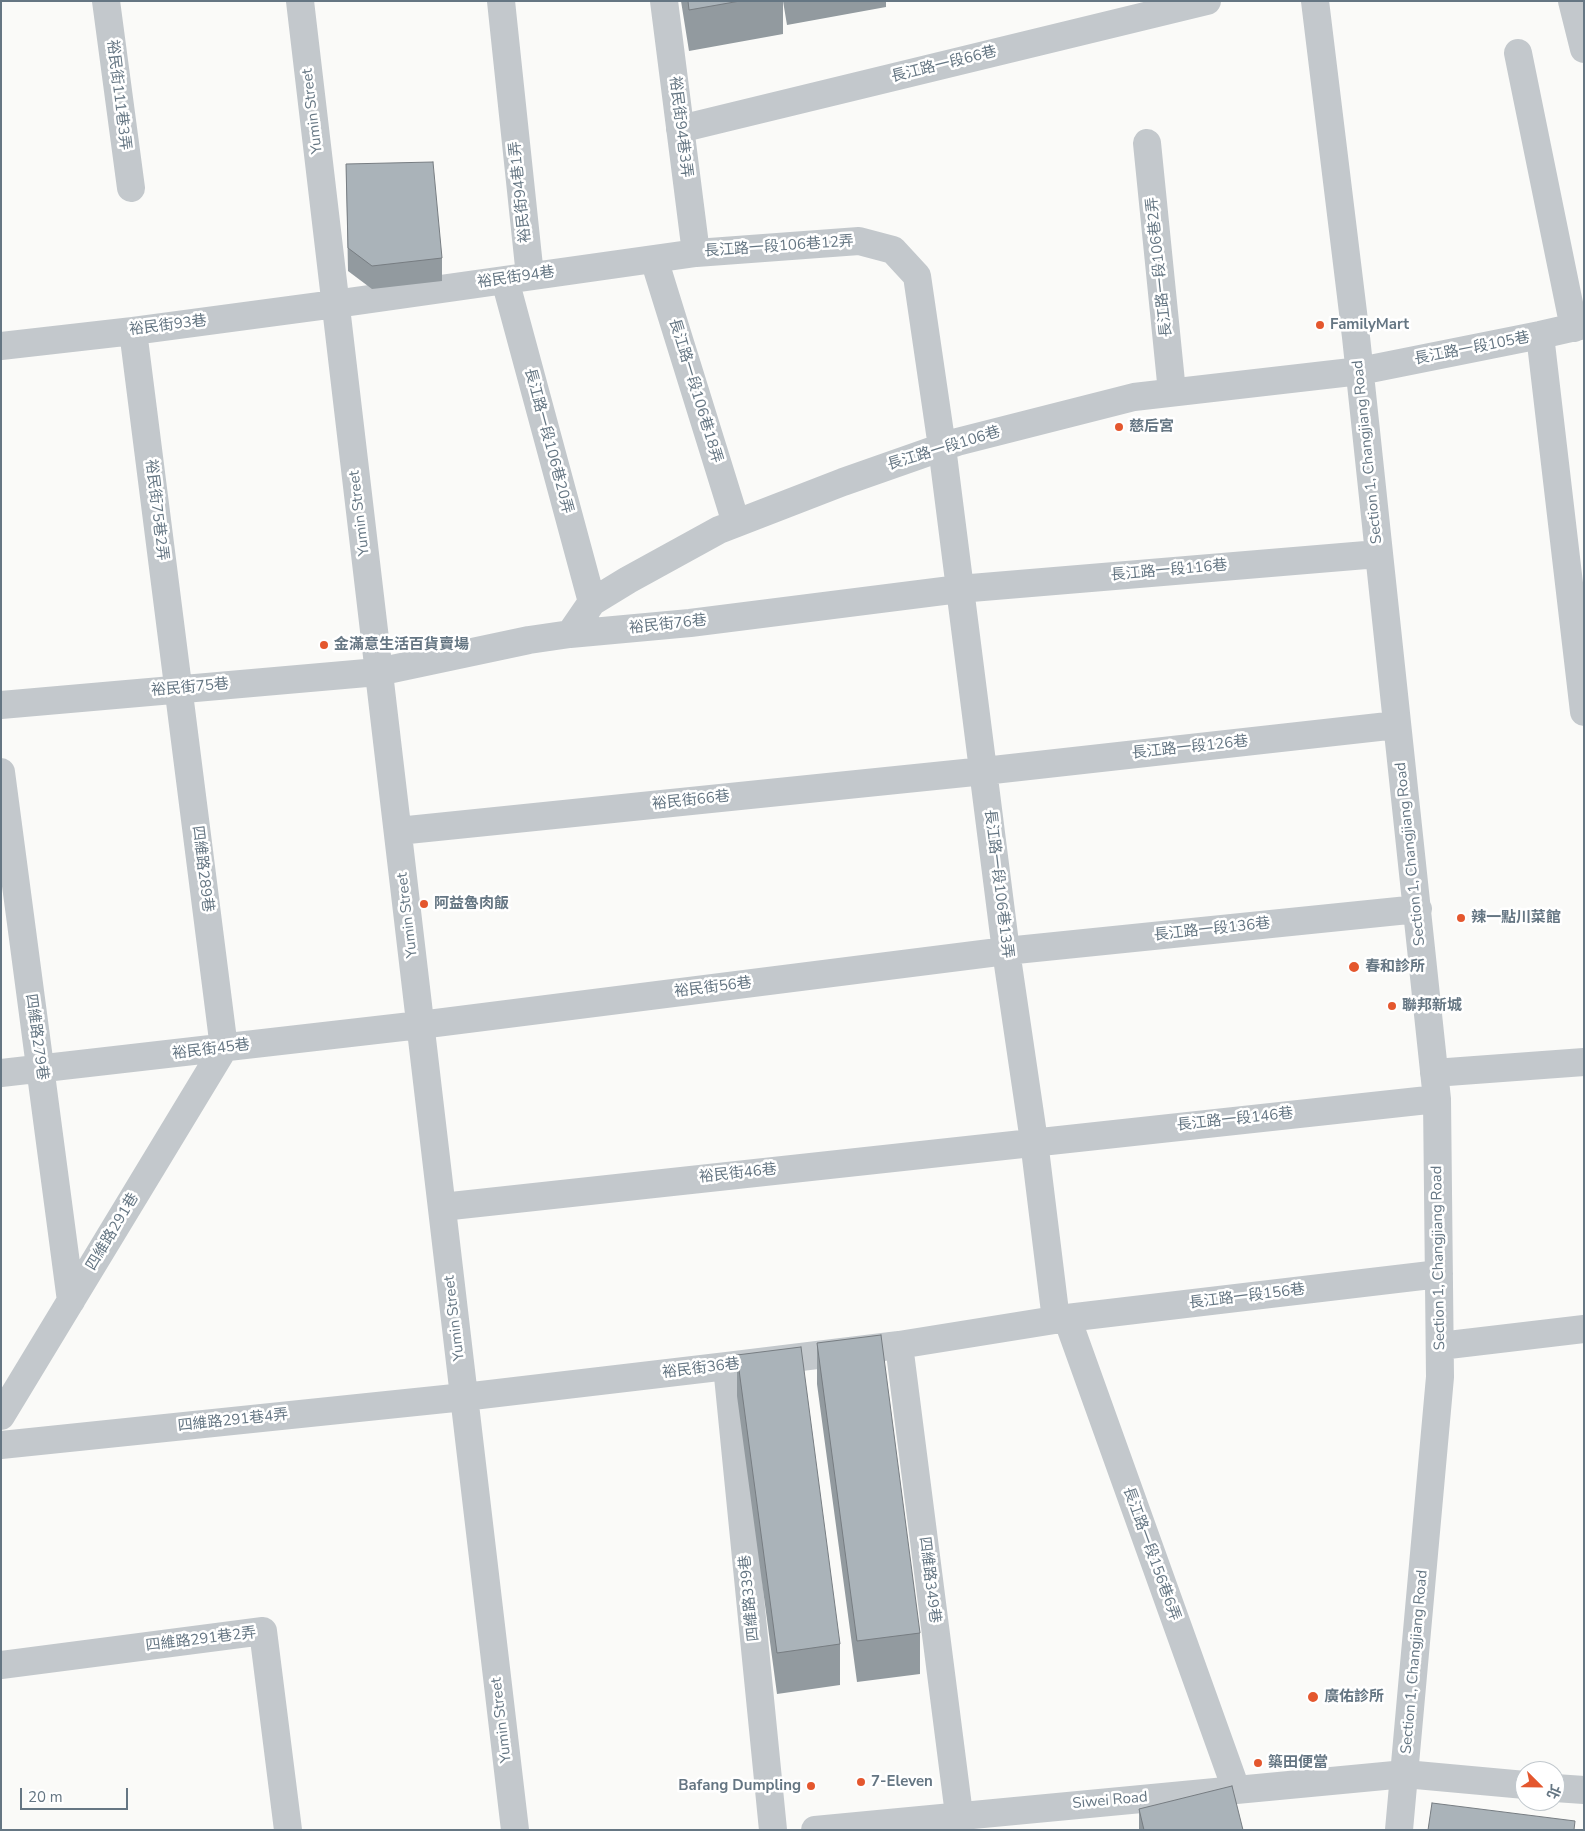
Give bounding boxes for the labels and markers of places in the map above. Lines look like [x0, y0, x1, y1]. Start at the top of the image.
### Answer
place label: FamilyMart [1330, 316, 1409, 334]
marker: FamilyMart [1314, 319, 1326, 331]
place label: 慈后宮 [1129, 418, 1174, 436]
marker: 慈后宮 [1113, 421, 1125, 433]
place label: 金滿意生活百貨賣場 [334, 636, 469, 654]
marker: 金滿意生活百貨賣場 [318, 639, 330, 651]
place label: 阿益魯肉飯 [434, 895, 509, 913]
marker: 阿益魯肉飯 [418, 898, 430, 910]
place label: 辣一點川菜館 [1471, 909, 1561, 927]
marker: 辣一點川菜館 [1455, 912, 1467, 924]
place label: 春和診所 [1365, 958, 1425, 976]
marker: 春和診所 [1347, 960, 1361, 974]
place label: 聯邦新城 [1402, 997, 1462, 1015]
marker: 聯邦新城 [1386, 1000, 1398, 1012]
place label: 廣佑診所 [1324, 1688, 1384, 1706]
marker: 廣佑診所 [1306, 1690, 1320, 1704]
place label: 築田便當 [1268, 1754, 1328, 1772]
marker: 築田便當 [1252, 1757, 1264, 1769]
place label: 7-Eleven [871, 1773, 933, 1791]
marker: 7-Eleven [855, 1776, 867, 1788]
place label: Bafang Dumpling [678, 1777, 801, 1795]
marker: Bafang Dumpling [805, 1780, 817, 1792]

